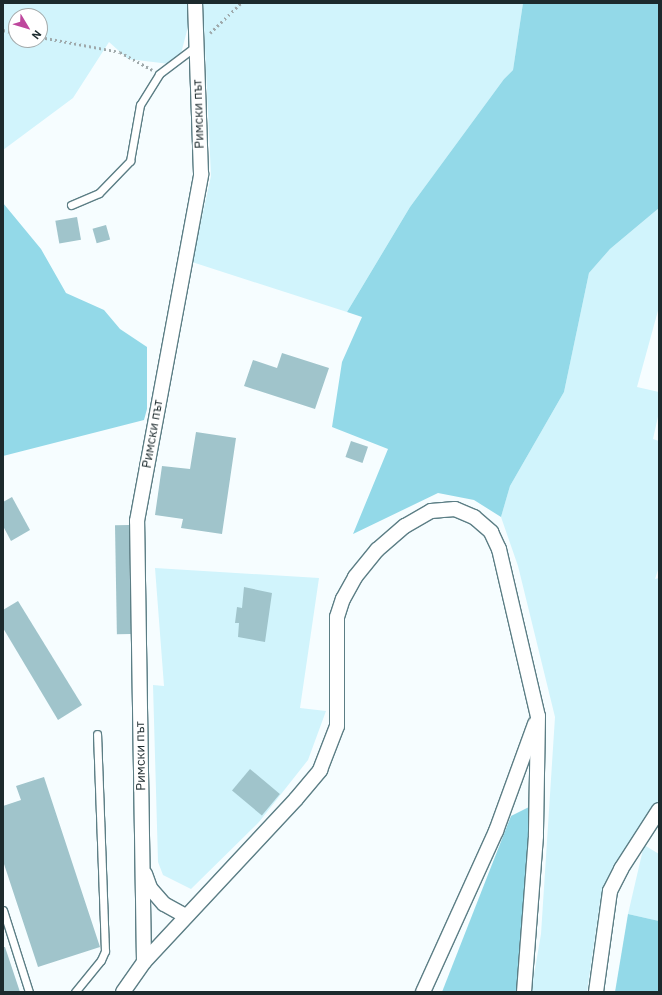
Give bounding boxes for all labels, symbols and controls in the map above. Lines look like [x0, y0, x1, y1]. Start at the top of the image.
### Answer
north arrow [8, 8, 48, 48]
text: N [29, 27, 45, 42]
street label: Римски път [190, 79, 208, 149]
street label: Римски път [139, 398, 167, 470]
street label: Римски път [133, 721, 149, 791]

